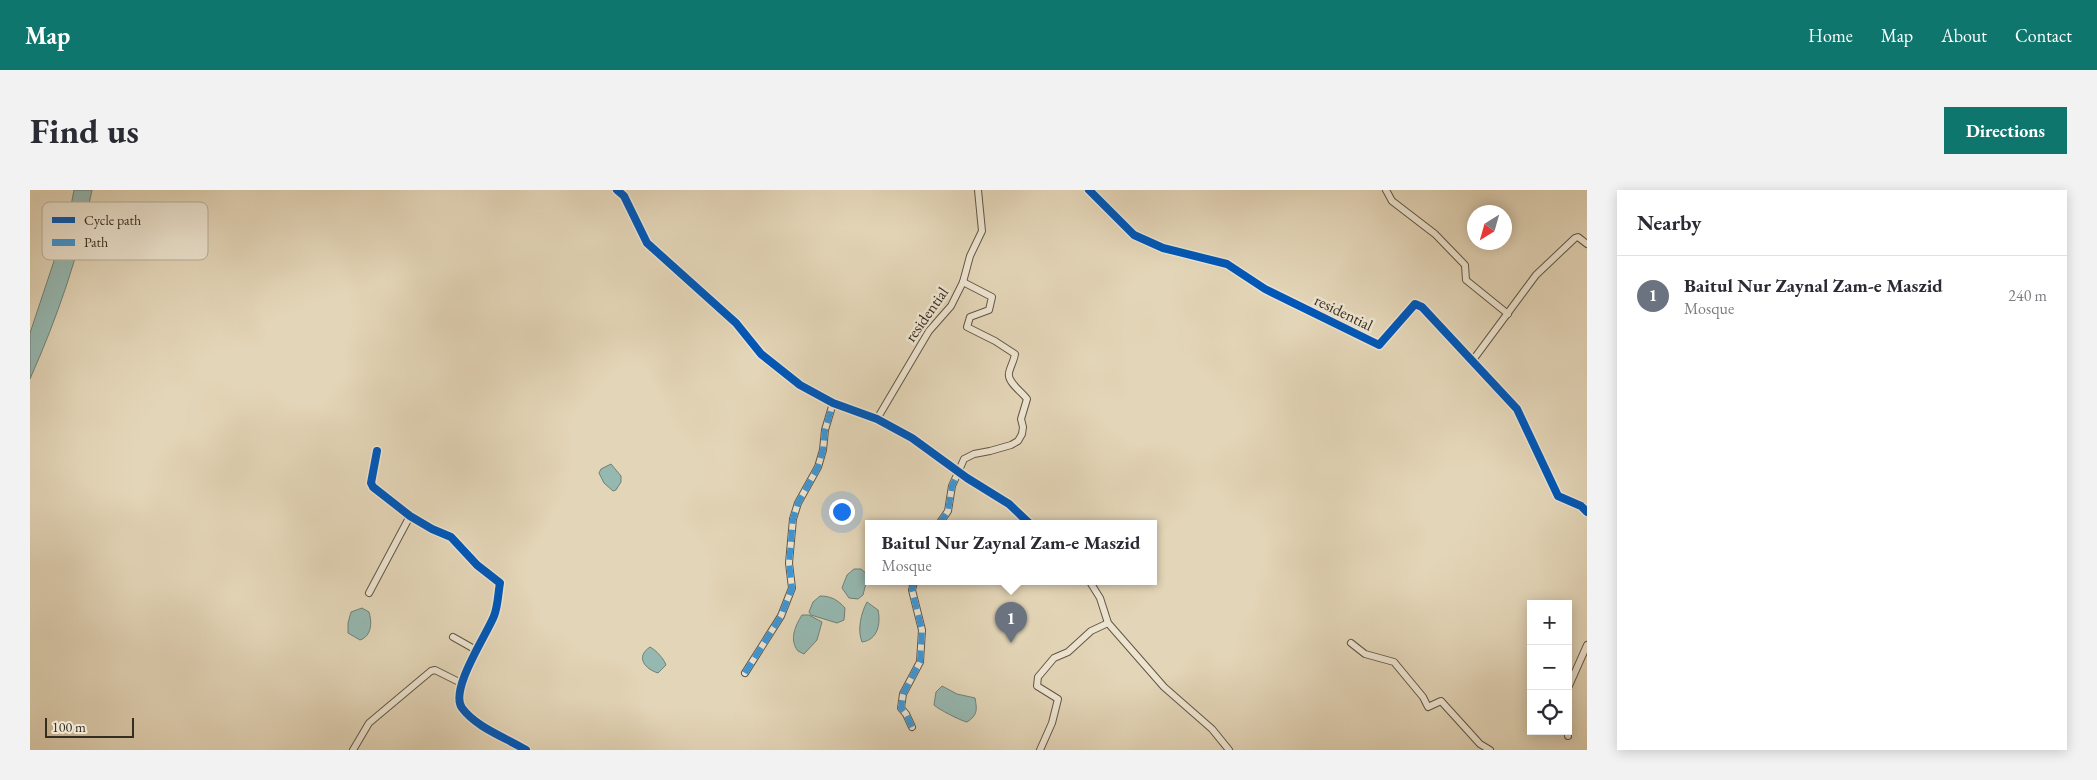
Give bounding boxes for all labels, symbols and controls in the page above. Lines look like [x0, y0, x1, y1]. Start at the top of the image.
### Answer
text: Map [25, 20, 70, 51]
text: Home [1808, 24, 1853, 47]
text: Map [1881, 24, 1913, 47]
text: About [1941, 24, 1987, 47]
text: Contact [2015, 24, 2072, 47]
button: Directions [1944, 107, 2067, 154]
text: Find us [30, 108, 139, 153]
legend [42, 202, 208, 260]
north arrow [1467, 205, 1512, 250]
text: Nearby [1637, 209, 1701, 236]
text: Cycle path [84, 211, 141, 229]
text: Path [84, 233, 108, 251]
text: Baitul Nur Zaynal Zam-e Maszid [1684, 273, 1943, 298]
street label: residential [900, 282, 953, 346]
text: 1 [1649, 285, 1657, 306]
text: 240 m [2008, 285, 2047, 306]
street label: residential [1311, 289, 1377, 336]
text: Mosque [1684, 298, 1734, 319]
your location [829, 499, 855, 525]
popup [865, 520, 1157, 585]
text: Baitul Nur Zaynal Zam-e Maszid [882, 530, 1140, 555]
text: Mosque [882, 555, 932, 576]
map controls [1527, 600, 1572, 735]
button: + [1527, 600, 1572, 645]
pin: 1 [995, 602, 1027, 643]
button: − [1527, 645, 1572, 690]
button: locate [1527, 690, 1572, 735]
scale bar [45, 715, 134, 738]
text: 100 m [52, 718, 86, 736]

